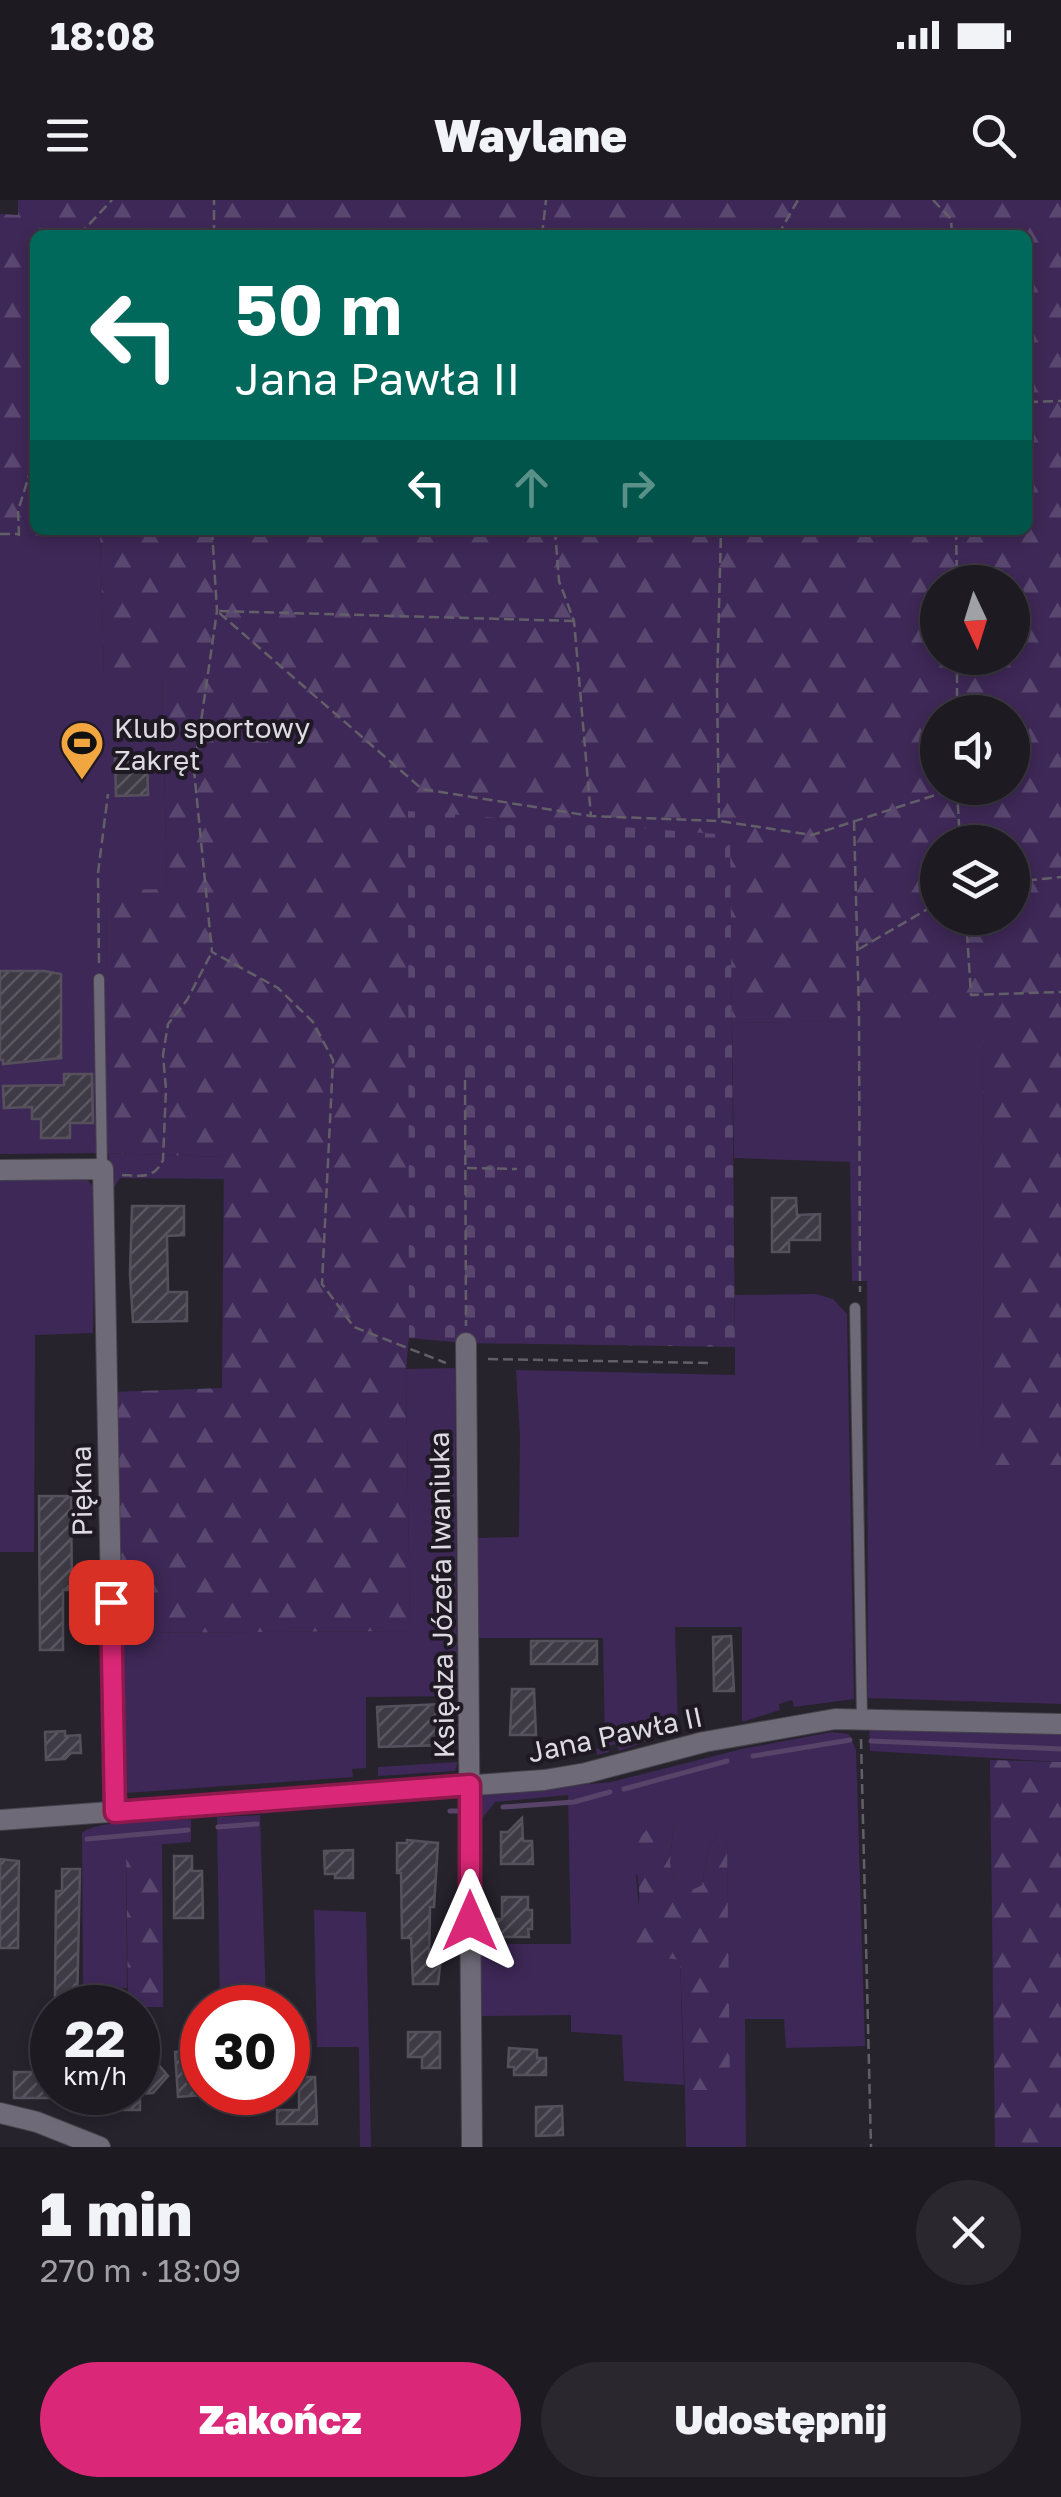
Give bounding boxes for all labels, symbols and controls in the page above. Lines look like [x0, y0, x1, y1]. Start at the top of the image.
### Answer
text: 18:08 [50, 13, 155, 58]
icon: menu [40, 108, 95, 163]
text: Waylane [434, 108, 627, 162]
icon: search [966, 108, 1021, 163]
text: 50 m [235, 266, 402, 350]
icon: left [70, 270, 200, 400]
text: Jana Pawła II [235, 351, 520, 405]
icon: left [399, 460, 454, 515]
icon: ahead [504, 460, 559, 515]
icon: right [609, 460, 664, 515]
north arrow [920, 565, 1030, 675]
map controls [920, 565, 1030, 935]
button: sound [920, 695, 1030, 805]
place label: Klub sportowy Zakręt [114, 711, 310, 776]
sports icon: Klub sportowy Zakręt [59, 720, 105, 781]
button: layers [920, 825, 1030, 935]
street label: Księdza Józefa Iwaniuka [422, 1431, 460, 1759]
street label: Piękna [64, 1445, 98, 1537]
pin [69, 1560, 154, 1645]
icon: arrive [84, 1575, 139, 1630]
street label: Jana Pawła II [525, 1699, 705, 1769]
position arrow [418, 1869, 522, 1973]
speed limit sign: 30 [180, 1985, 310, 2115]
text: 22 [64, 2008, 125, 2068]
text: km/h [63, 2060, 127, 2091]
text: 1 min [40, 2177, 192, 2249]
button: close [916, 2180, 1021, 2285]
text: 270 m · 18:09 [40, 2251, 241, 2289]
button: Zakończ [40, 2362, 521, 2477]
button: Udostępnij [541, 2362, 1021, 2477]

